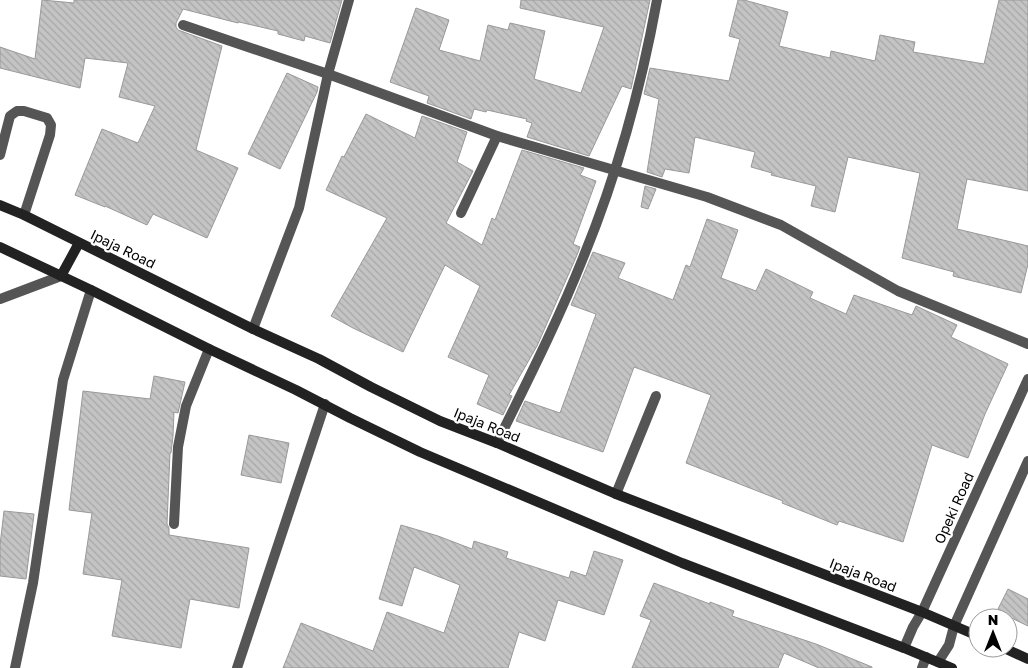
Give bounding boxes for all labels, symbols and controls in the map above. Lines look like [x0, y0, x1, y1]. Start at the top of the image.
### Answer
street label: Ipaja Road [88, 225, 159, 272]
street label: Ipaja Road [451, 403, 523, 446]
street label: Opeki Road [930, 469, 977, 546]
street label: Ipaja Road [827, 554, 899, 595]
north arrow [968, 608, 1018, 658]
text: N [988, 611, 998, 628]

